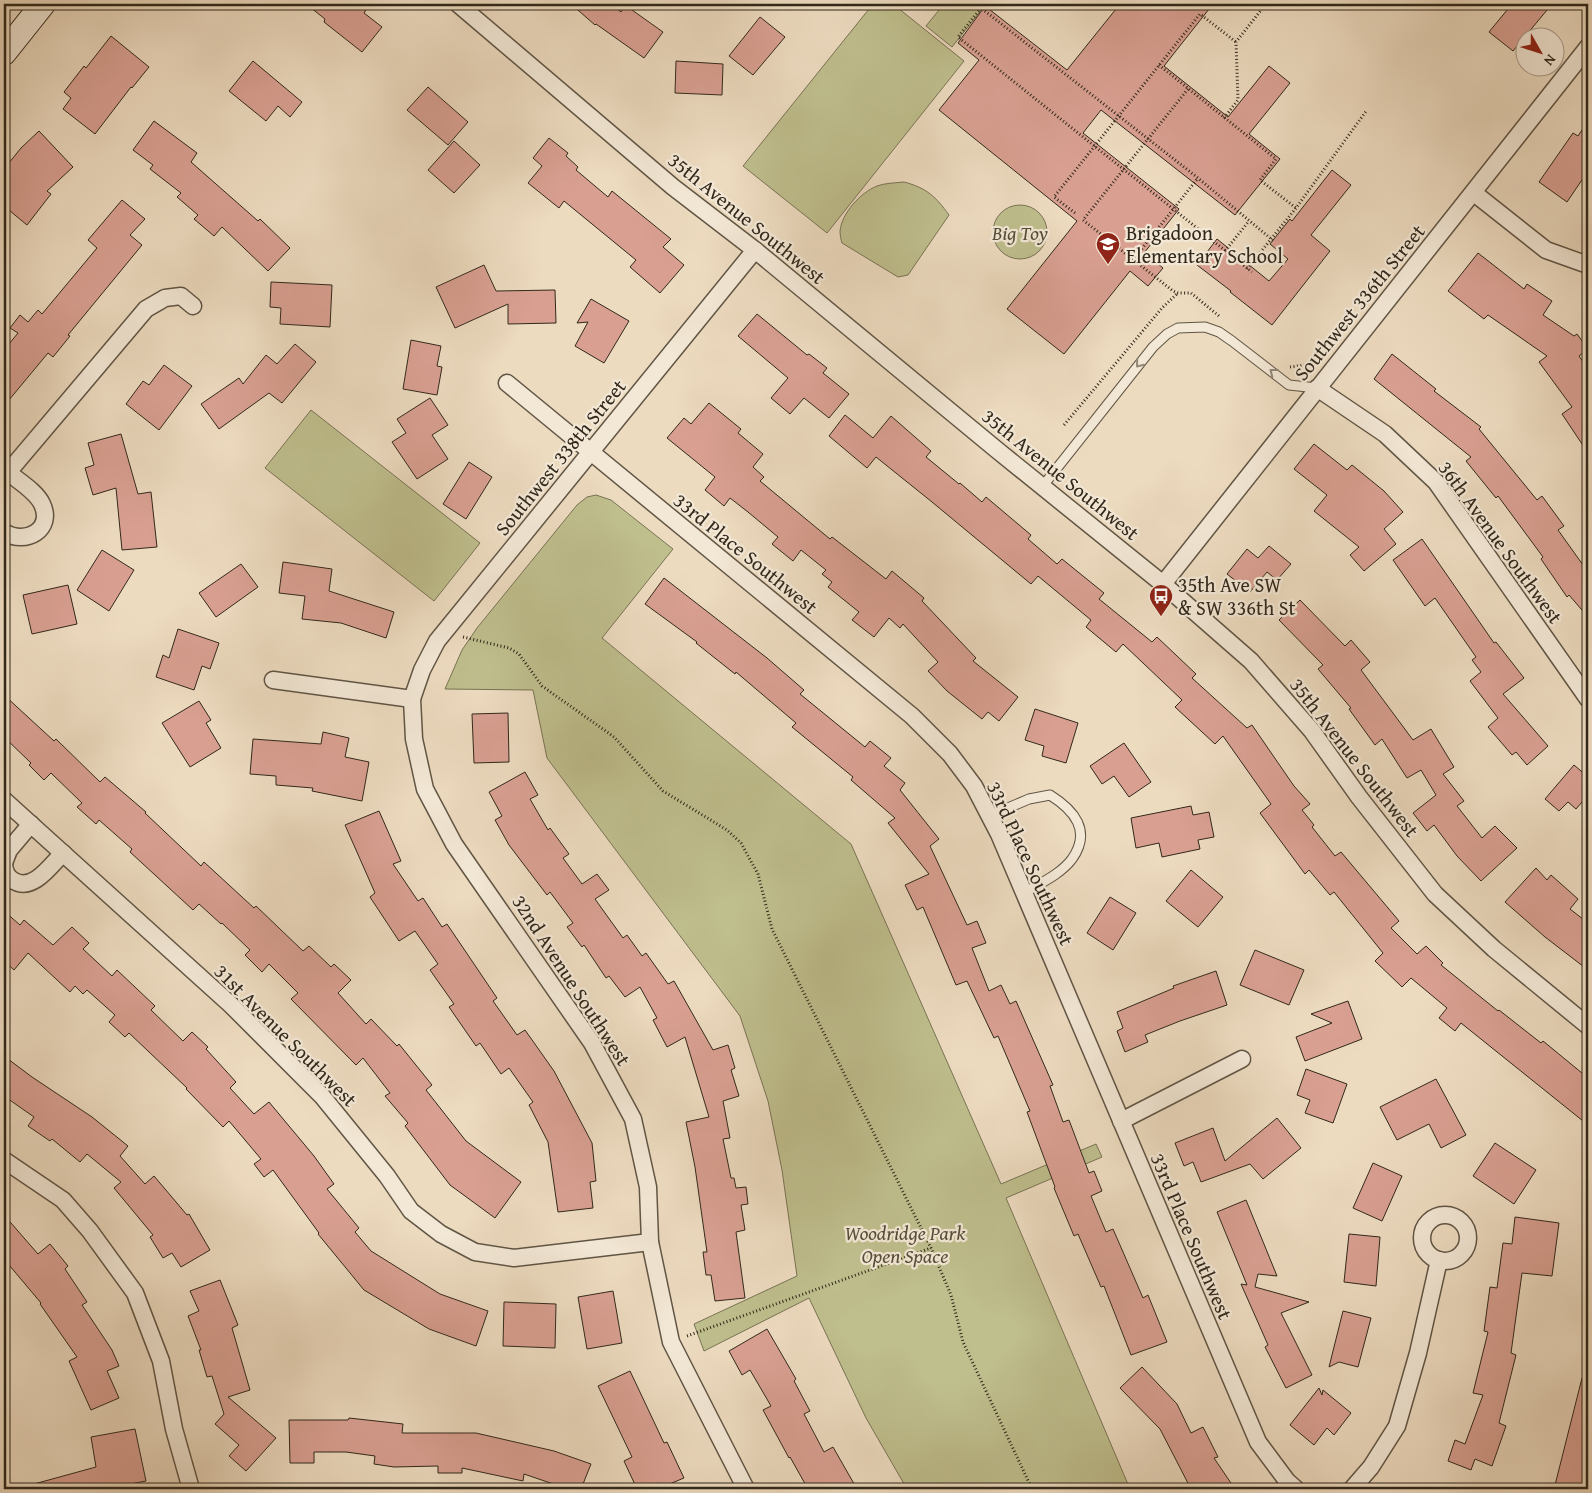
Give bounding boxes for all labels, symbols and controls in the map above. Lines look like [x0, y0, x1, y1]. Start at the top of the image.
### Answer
north arrow [1514, 28, 1564, 78]
text: N [1539, 50, 1561, 71]
street label: 35th Avenue Southwest [662, 145, 832, 291]
park label: Big Toy [991, 218, 1048, 247]
place label: Brigadoon Elementary School [1126, 218, 1283, 270]
street label: Southwest 336th Street [1287, 218, 1431, 386]
school or university icon: Brigadoon Elementary School [1095, 231, 1121, 265]
one-way arrow [1137, 358, 1145, 367]
one-way arrow [1269, 369, 1278, 378]
street label: Southwest 338th Street [488, 373, 632, 541]
street label: 35th Avenue Southwest [976, 401, 1146, 547]
street label: 36th Avenue Southwest [1432, 455, 1570, 629]
street label: 33rd Place Southwest [668, 486, 824, 620]
place label: 35th Ave SW & SW 336th St [1178, 570, 1296, 622]
bus stop icon: 35th Ave SW & SW 336th St [1148, 583, 1174, 617]
street label: 35th Avenue Southwest [1284, 671, 1426, 843]
street label: 33rd Place Southwest [980, 776, 1082, 950]
street label: 32nd Avenue Southwest [506, 889, 638, 1071]
street label: 31st Avenue Southwest [208, 957, 364, 1113]
street label: 33rd Place Southwest [1144, 1148, 1240, 1324]
park label: Woodridge Park Open Space [845, 1218, 966, 1270]

